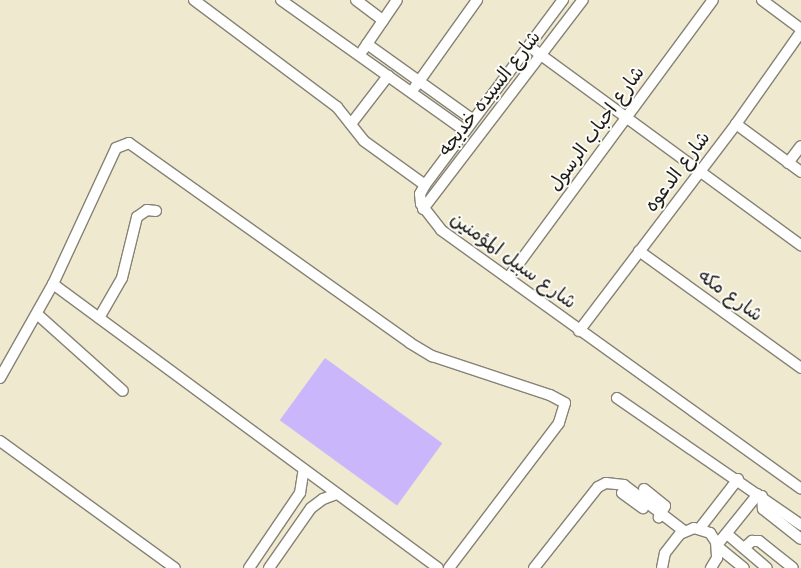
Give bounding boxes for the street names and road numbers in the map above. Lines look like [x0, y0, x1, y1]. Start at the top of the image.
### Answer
street label: شارع السيده خديجه [434, 27, 546, 161]
street label: شارع احباب الرسول [544, 62, 650, 196]
street label: شارع الدعوه [640, 127, 716, 217]
street label: شارع سبيل المؤمنين [446, 208, 580, 314]
street label: شارع مكه [693, 265, 767, 327]

